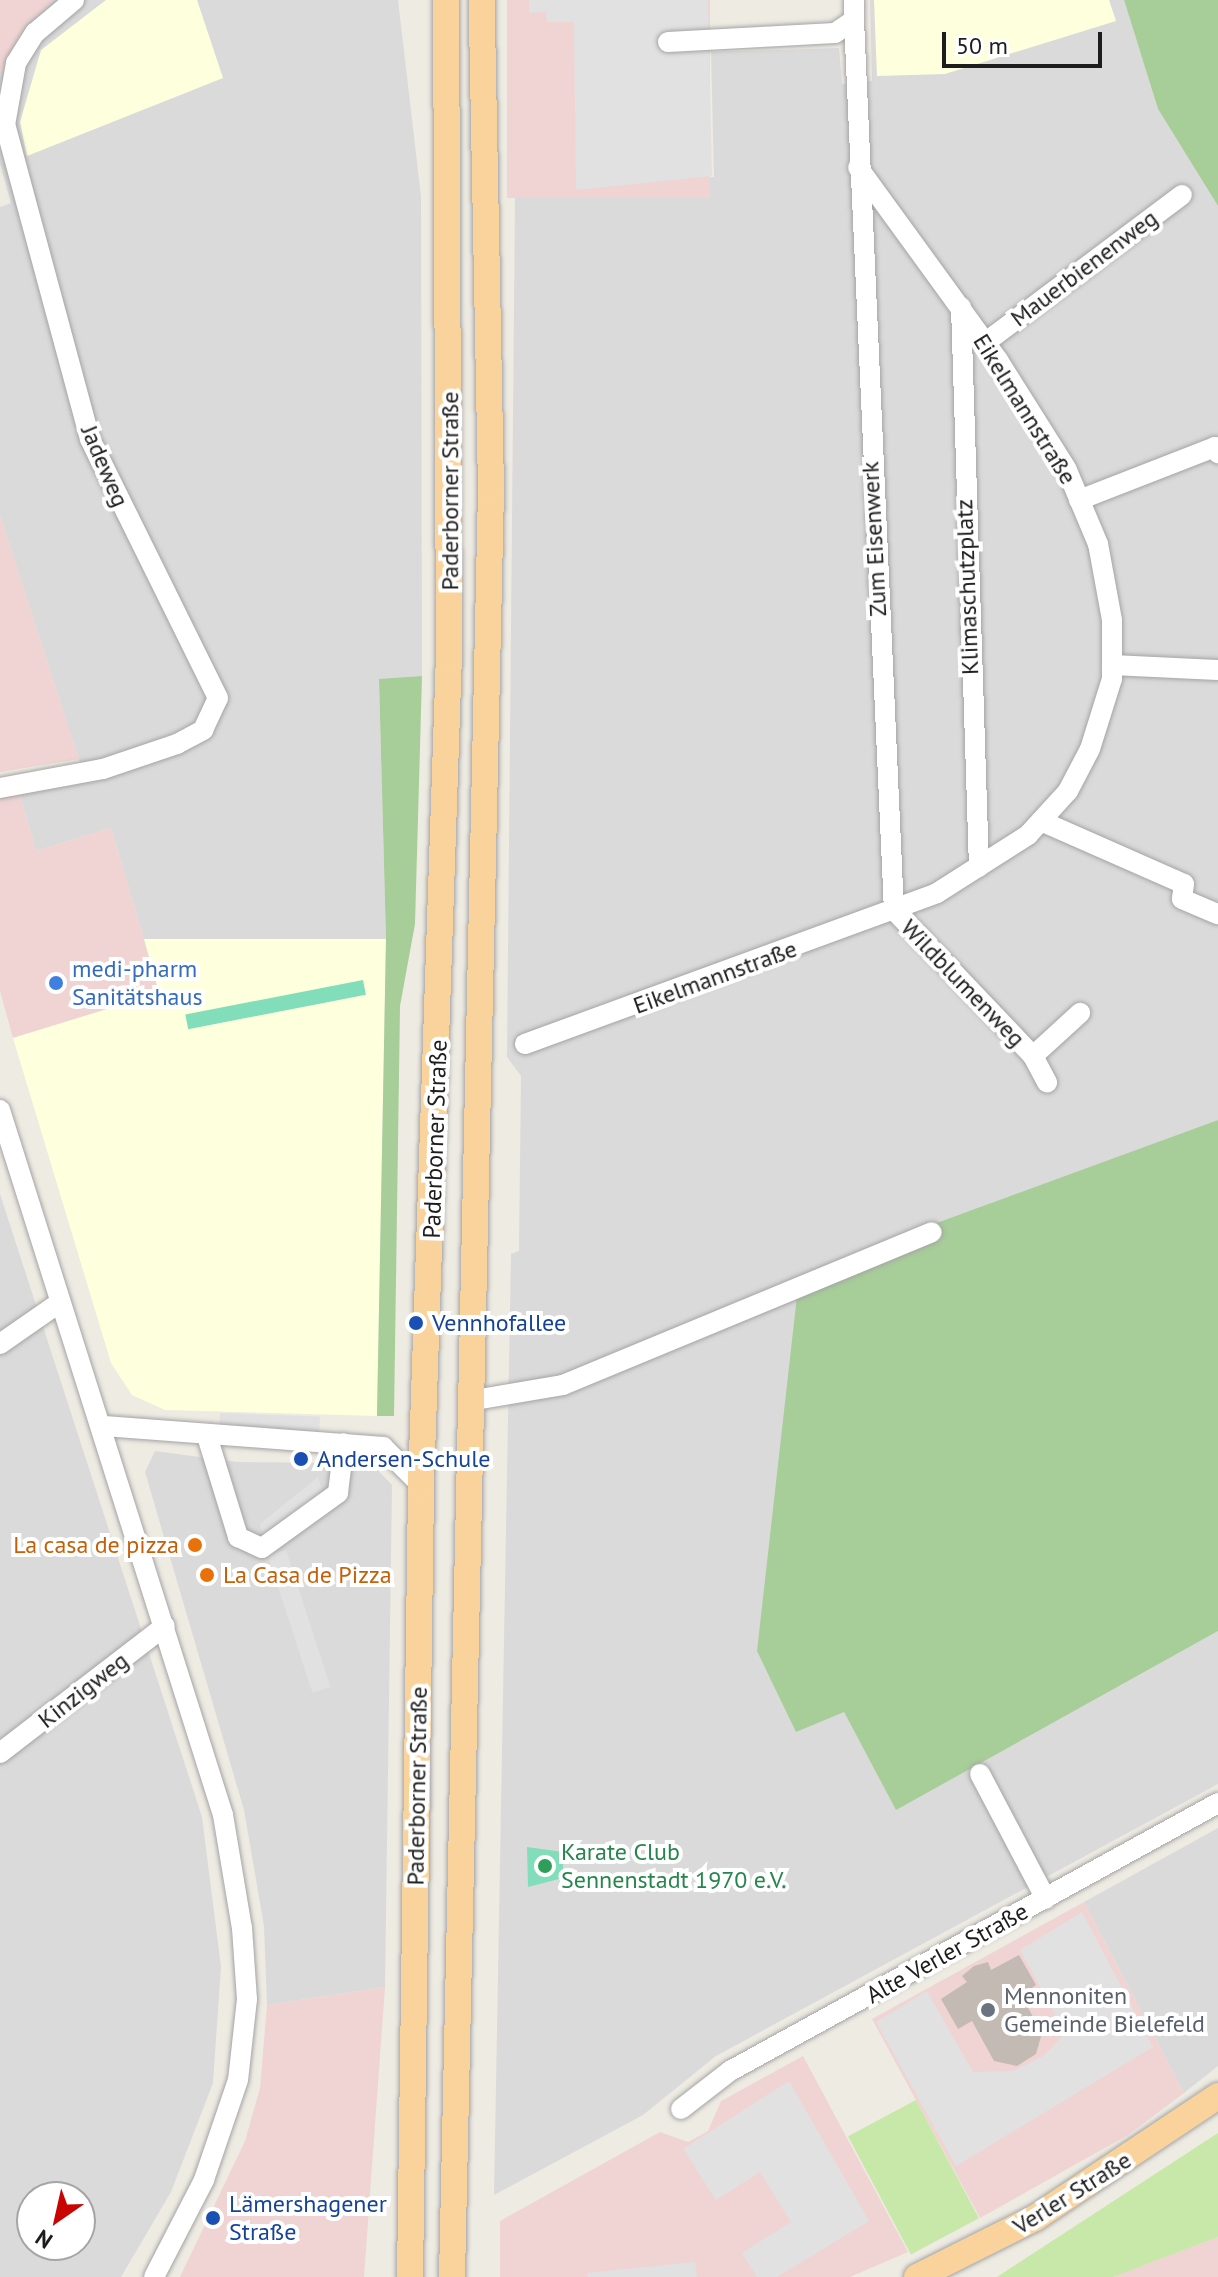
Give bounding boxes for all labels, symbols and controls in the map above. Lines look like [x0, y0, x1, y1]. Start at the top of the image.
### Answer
scale bar [946, 16, 1106, 66]
text: 50 m [956, 30, 1008, 61]
street label: Mauerbienenweg [1005, 203, 1163, 333]
street label: Eikelmannstraße [967, 328, 1083, 490]
street label: Paderborner Straße [436, 392, 464, 590]
street label: Jadeweg [75, 421, 135, 511]
street label: Zum Eisenwerk [856, 461, 892, 617]
street label: Klimaschutzplatz [950, 499, 984, 675]
street label: Wildblumenweg [895, 913, 1031, 1053]
street label: Eikelmannstraße [629, 934, 801, 1020]
place label: medi-pharm Sanitätshaus [72, 955, 203, 1011]
marker: medi-pharm Sanitätshaus [47, 974, 65, 992]
street label: Paderborner Straße [417, 1039, 453, 1239]
place label: Vennhofallee [432, 1309, 566, 1337]
marker: Vennhofallee [407, 1314, 425, 1332]
place label: Andersen-Schule [317, 1445, 490, 1473]
marker: Andersen-Schule [292, 1450, 310, 1468]
place label: La casa de pizza [13, 1531, 179, 1559]
marker: La casa de pizza [186, 1536, 204, 1554]
place label: La Casa de Pizza [223, 1561, 392, 1589]
marker: La Casa de Pizza [198, 1566, 216, 1584]
street label: Kinzigweg [32, 1646, 134, 1734]
street label: Paderborner Straße [401, 1686, 433, 1886]
place label: Karate Club Sennenstadt 1970 e.V. [561, 1838, 786, 1894]
marker: Karate Club Sennenstadt 1970 e.V. [536, 1857, 554, 1875]
street label: Alte Verler Straße [861, 1896, 1033, 2010]
place label: Mennoniten Gemeinde Bielefeld [1004, 1982, 1205, 2038]
marker: Mennoniten Gemeinde Bielefeld [979, 2001, 997, 2019]
street label: Verler Straße [1008, 2145, 1136, 2241]
north arrow [16, 2181, 96, 2261]
place label: Lämershagener Straße [229, 2190, 387, 2246]
marker: Lämershagener Straße [204, 2209, 222, 2227]
text: N [30, 2224, 58, 2255]

